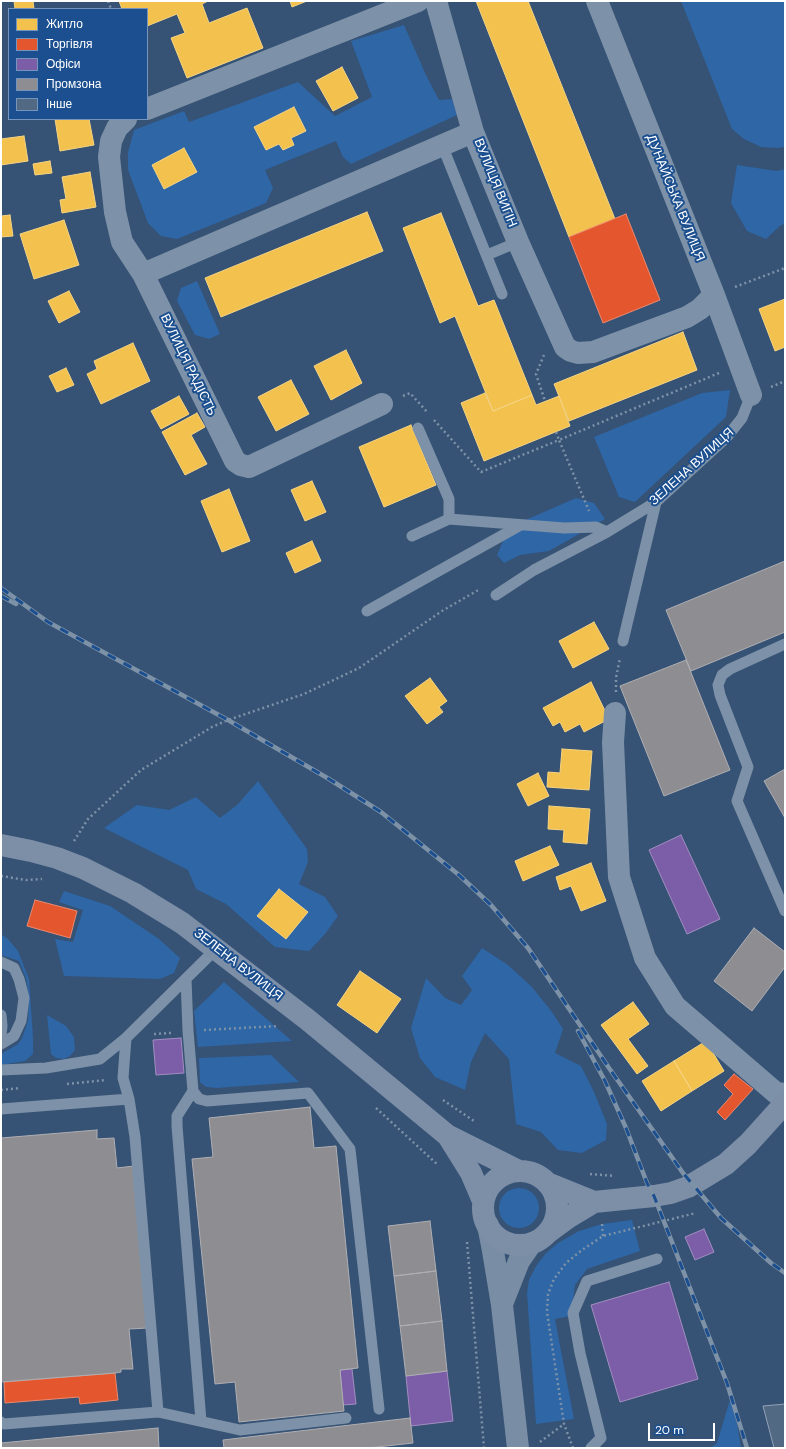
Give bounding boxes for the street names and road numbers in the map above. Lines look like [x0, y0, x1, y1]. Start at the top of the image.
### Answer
street label: ДУНАЙСЬКА ВУЛИЦЯ [642, 132, 708, 264]
street label: ВУЛИЦЯ ВИГІН [470, 136, 520, 230]
street label: ВУЛИЦЯ РАДІСТЬ [157, 312, 219, 418]
street label: ЗЕЛЕНА ВУЛИЦЯ [647, 425, 737, 509]
street label: ЗЕЛЕНА ВУЛИЦЯ [191, 926, 285, 1004]

